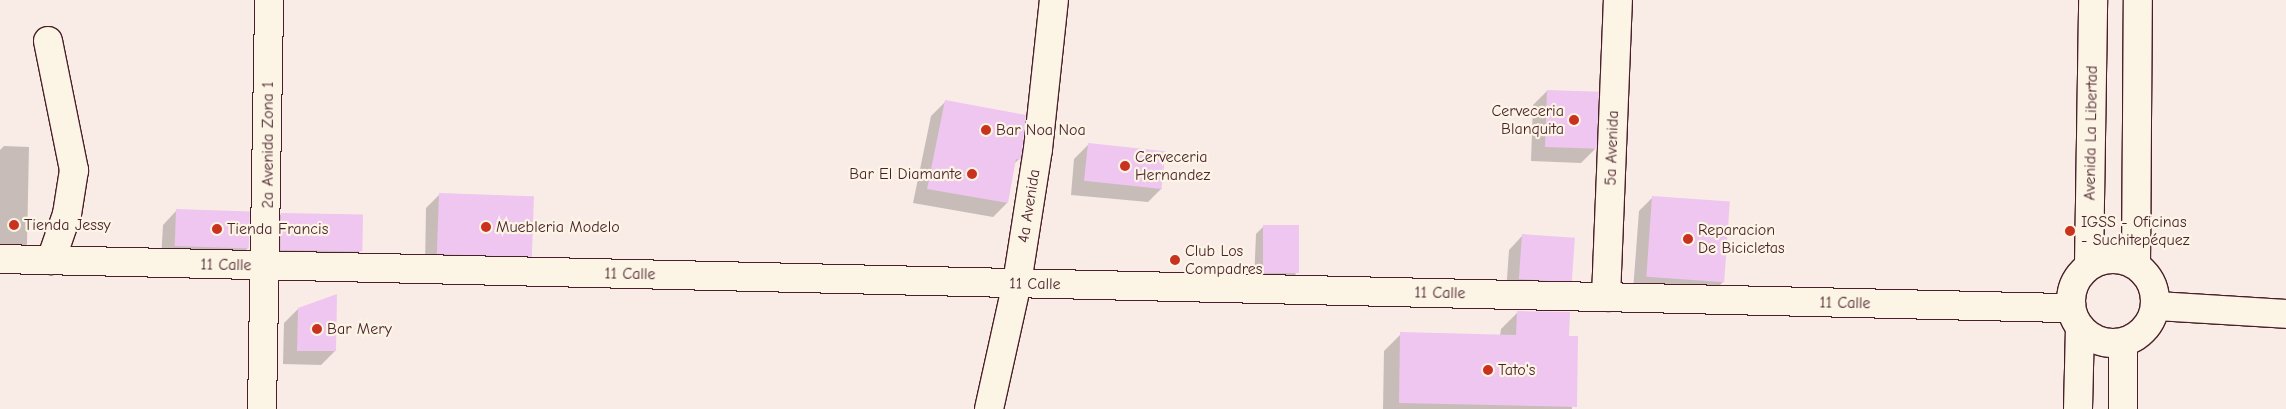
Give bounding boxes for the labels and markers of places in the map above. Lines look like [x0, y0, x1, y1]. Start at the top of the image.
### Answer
place label: Cerveceria Blanquita [1491, 101, 1564, 139]
marker: Cerveceria Blanquita [1568, 114, 1580, 126]
place label: Bar Noa Noa [996, 120, 1086, 140]
marker: Bar Noa Noa [980, 124, 992, 136]
place label: Cerveceria Hernandez [1135, 147, 1210, 185]
marker: Cerveceria Hernandez [1119, 160, 1131, 172]
place label: Bar El Diamante [849, 164, 962, 184]
marker: Bar El Diamante [966, 168, 978, 180]
place label: IGSS - Oficinas - Suchitepéquez [2081, 212, 2190, 250]
place label: Tienda Jessy [24, 215, 111, 235]
place label: Muebleria Modelo [496, 217, 620, 237]
marker: Tienda Jessy [8, 219, 20, 231]
place label: Tienda Francis [227, 219, 328, 239]
place label: Reparacion De Bicicletas [1698, 220, 1785, 258]
marker: Muebleria Modelo [480, 221, 492, 233]
marker: Tienda Francis [211, 223, 223, 235]
marker: IGSS - Oficinas - Suchitepéquez [2063, 224, 2077, 238]
marker: Reparacion De Bicicletas [1682, 233, 1694, 245]
place label: Club Los Compadres [1185, 241, 1262, 279]
marker: Club Los Compadres [1169, 254, 1181, 266]
place label: Bar Mery [327, 319, 392, 339]
marker: Bar Mery [311, 323, 323, 335]
place label: Tato's [1498, 360, 1535, 380]
marker: Tato's [1482, 364, 1494, 376]

